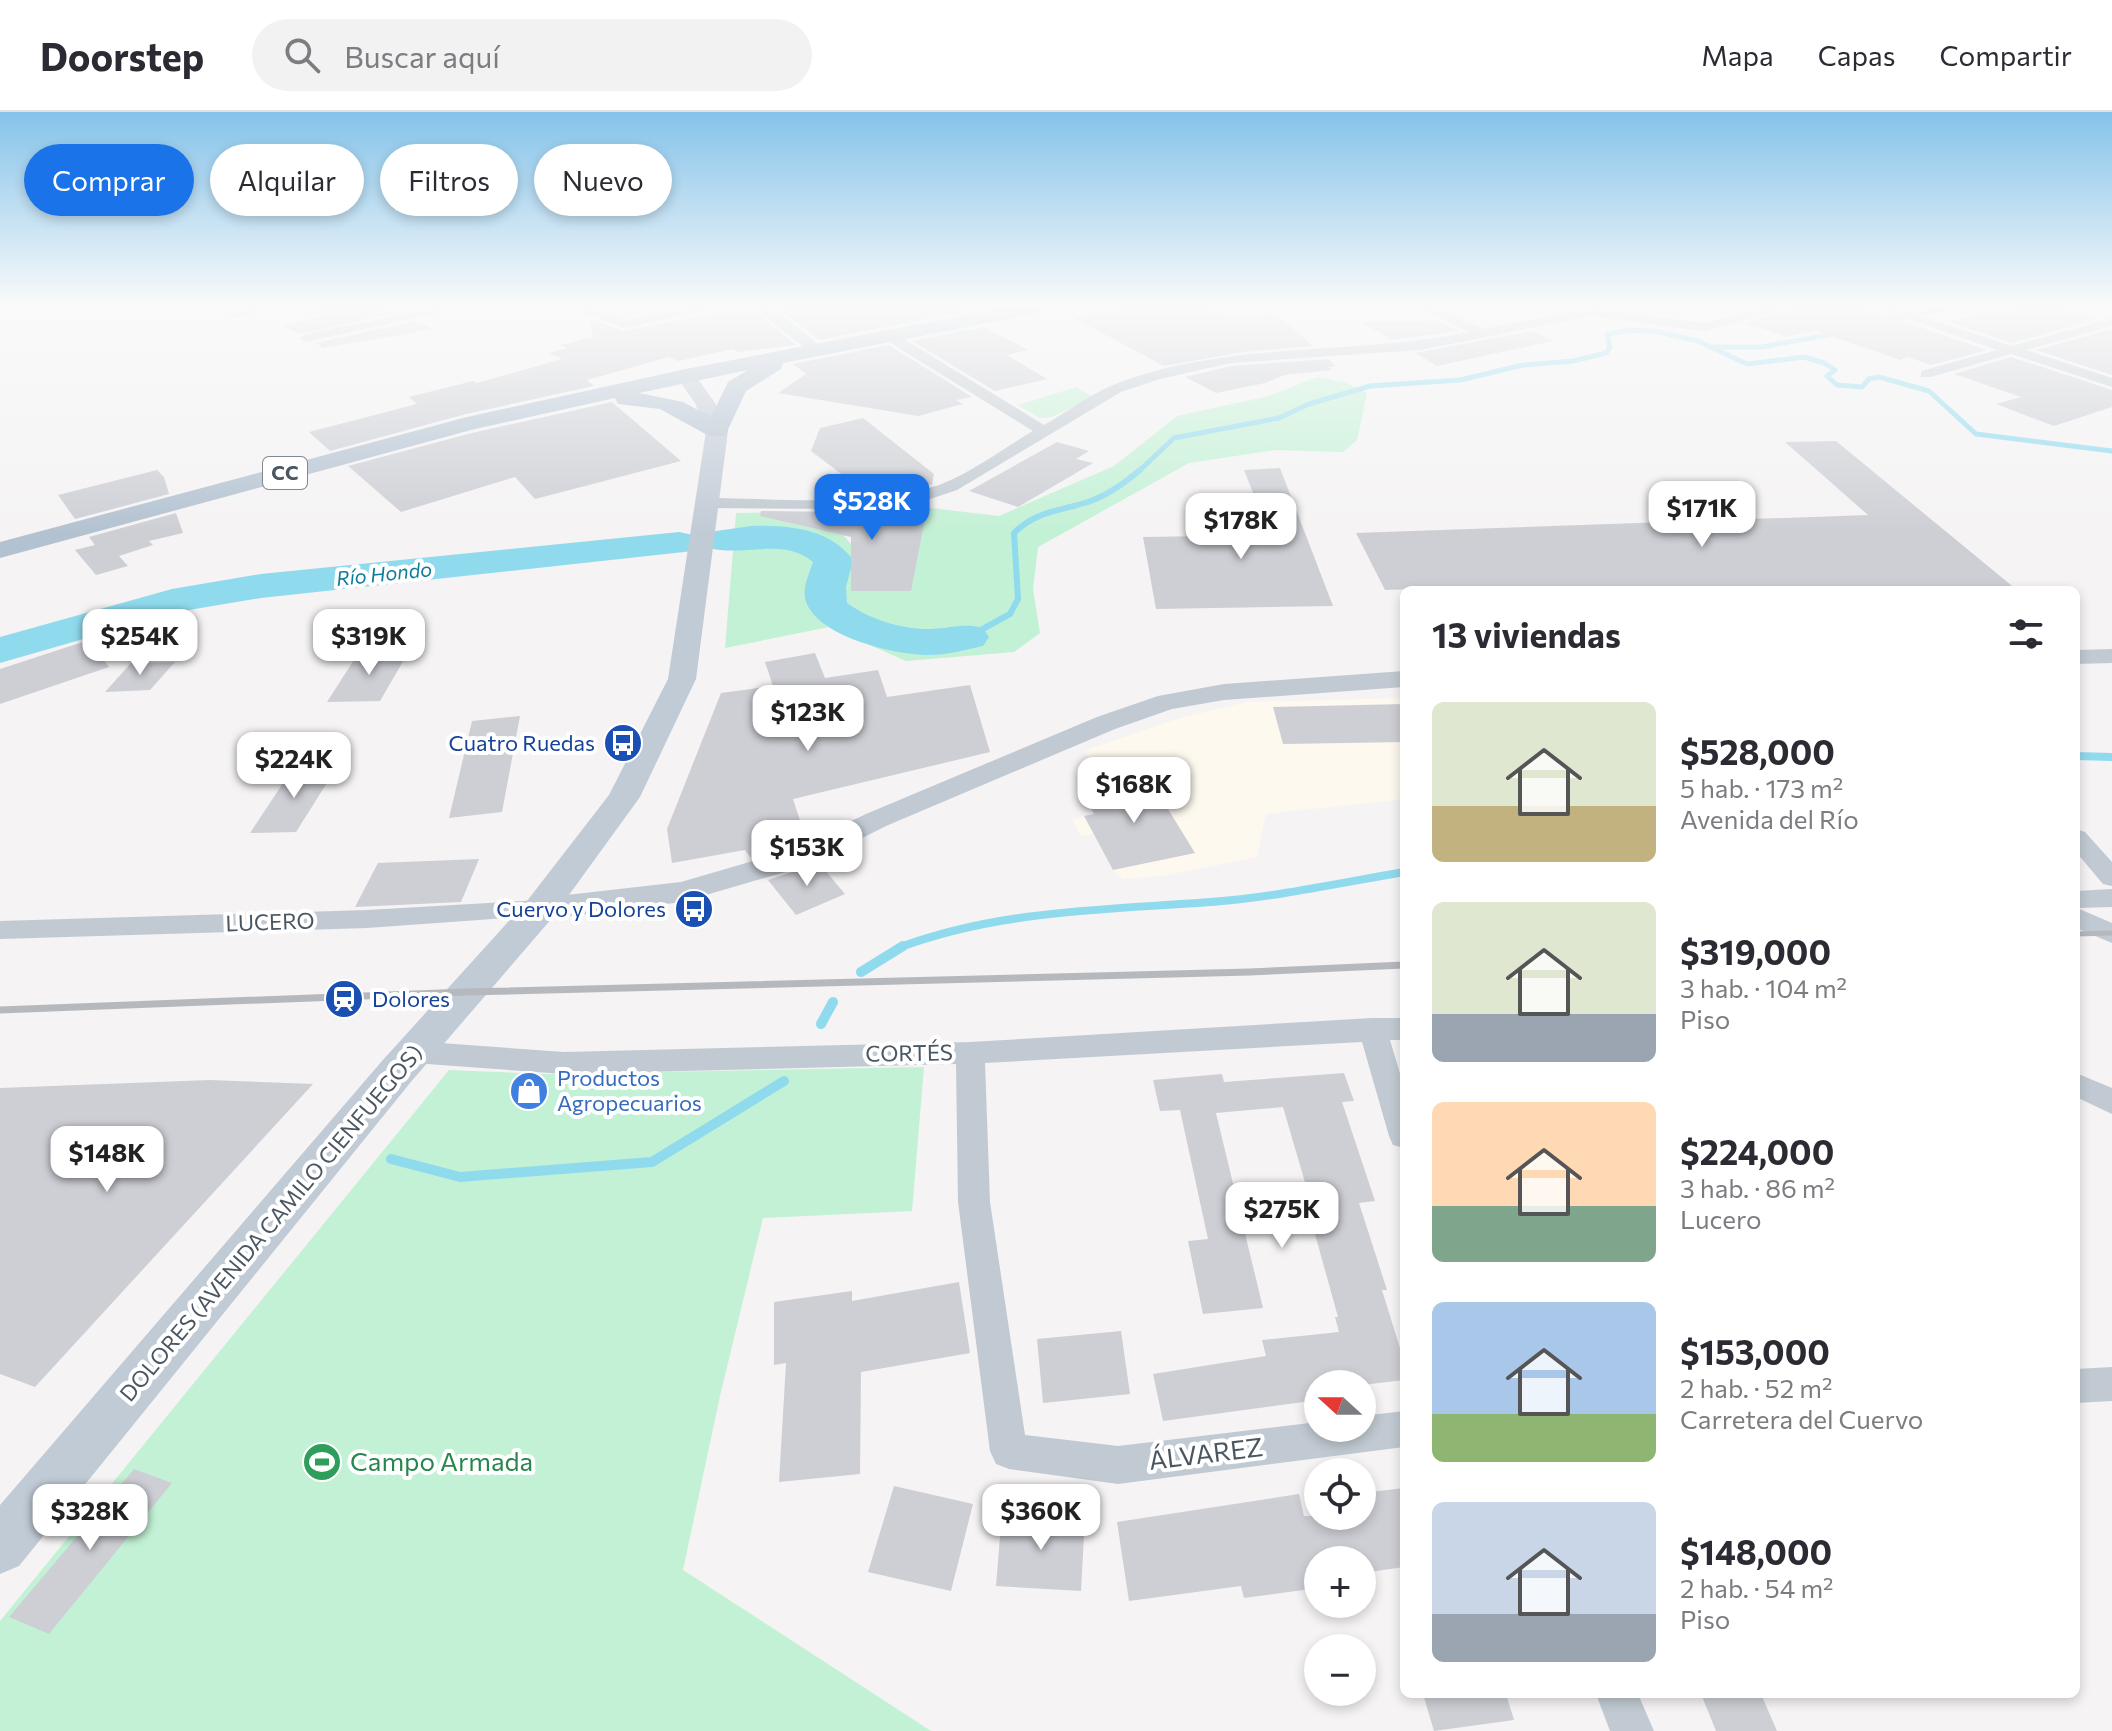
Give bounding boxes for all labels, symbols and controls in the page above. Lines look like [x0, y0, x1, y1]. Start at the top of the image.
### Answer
search box [252, 19, 812, 91]
text: Doorstep [40, 32, 204, 79]
icon: search [280, 33, 324, 77]
text: Buscar aquí [344, 37, 500, 74]
text: Mapa [1701, 38, 1774, 72]
text: Capas [1818, 38, 1895, 72]
text: Compartir [1939, 38, 2072, 72]
chip: Comprar [24, 144, 194, 216]
chip: Alquilar [210, 144, 364, 216]
chip: Filtros [380, 144, 518, 216]
chip: Nuevo [534, 144, 672, 216]
road number: CC [263, 457, 307, 489]
pin: $528K [816, 474, 928, 542]
pin: $171K [1646, 481, 1758, 549]
text: $528K [833, 484, 911, 515]
text: $171K [1667, 491, 1737, 522]
pin: $178K [1185, 493, 1297, 561]
text: $178K [1203, 503, 1279, 534]
water label: Río Hondo [335, 556, 433, 590]
pin: $254K [84, 609, 196, 677]
pin: $319K [313, 609, 425, 677]
icon: filters [2004, 612, 2048, 656]
text: 13 viviendas [1432, 613, 1621, 655]
text: $254K [100, 619, 180, 650]
text: $319K [331, 619, 407, 650]
pin: $123K [752, 685, 864, 753]
text: $123K [771, 695, 845, 726]
bus stop icon: Cuatro Ruedas [602, 722, 644, 764]
place label: Cuatro Ruedas [449, 729, 595, 756]
text: $528,000 [1680, 730, 1835, 772]
pin: $224K [238, 732, 350, 800]
icon: home [1496, 734, 1592, 830]
text: $224K [255, 742, 333, 773]
pin: $168K [1078, 757, 1190, 825]
text: $168K [1096, 767, 1173, 798]
text: 5 hab. · 173 m² [1680, 772, 1843, 803]
text: Avenida del Río [1680, 803, 1859, 834]
pin: $153K [751, 820, 863, 888]
text: $153K [769, 830, 845, 861]
bus stop icon: Cuervo y Dolores [673, 888, 715, 930]
place label: Cuervo y Dolores [496, 895, 666, 922]
street label: LUCERO [225, 906, 315, 937]
text: $319,000 [1680, 930, 1831, 972]
icon: home [1496, 934, 1592, 1030]
text: 3 hab. · 104 m² [1680, 972, 1847, 1003]
station icon: Dolores [323, 978, 365, 1020]
place label: Dolores [372, 985, 450, 1012]
text: Piso [1680, 1003, 1730, 1034]
street label: CORTÉS [865, 1038, 953, 1067]
street label: DOLORES (AVENIDA CAMILO CIENFUEGOS) [113, 1039, 428, 1406]
place label: Productos Agropecuarios [557, 1064, 702, 1116]
shop icon: Productos Agropecuarios [508, 1070, 550, 1112]
pin: $148K [51, 1126, 163, 1194]
text: $224,000 [1680, 1130, 1834, 1172]
icon: home [1496, 1134, 1592, 1230]
text: $148K [69, 1136, 145, 1167]
text: 3 hab. · 86 m² [1680, 1172, 1835, 1203]
pin: $275K [1226, 1182, 1338, 1250]
text: $275K [1243, 1192, 1321, 1223]
text: Lucero [1680, 1203, 1761, 1234]
text: $153,000 [1680, 1330, 1830, 1372]
icon: home [1496, 1334, 1592, 1430]
north arrow [1304, 1370, 1376, 1442]
map controls [1304, 1370, 1376, 1706]
text: 2 hab. · 52 m² [1680, 1372, 1832, 1403]
text: Carretera del Cuervo [1680, 1403, 1923, 1434]
street label: ÁLVAREZ [1147, 1430, 1265, 1475]
sports icon: Campo Armada [301, 1441, 343, 1483]
place label: Campo Armada [350, 1445, 533, 1476]
button: locate [1304, 1458, 1376, 1530]
pin: $328K [34, 1484, 146, 1552]
pin: $360K [985, 1484, 1097, 1552]
text: $328K [51, 1494, 129, 1525]
text: $360K [1000, 1494, 1082, 1525]
text: $148,000 [1680, 1530, 1832, 1572]
icon: home [1496, 1534, 1592, 1630]
button: + [1304, 1546, 1376, 1618]
text: 2 hab. · 54 m² [1680, 1572, 1834, 1603]
text: Piso [1680, 1603, 1730, 1634]
button: − [1304, 1634, 1376, 1706]

